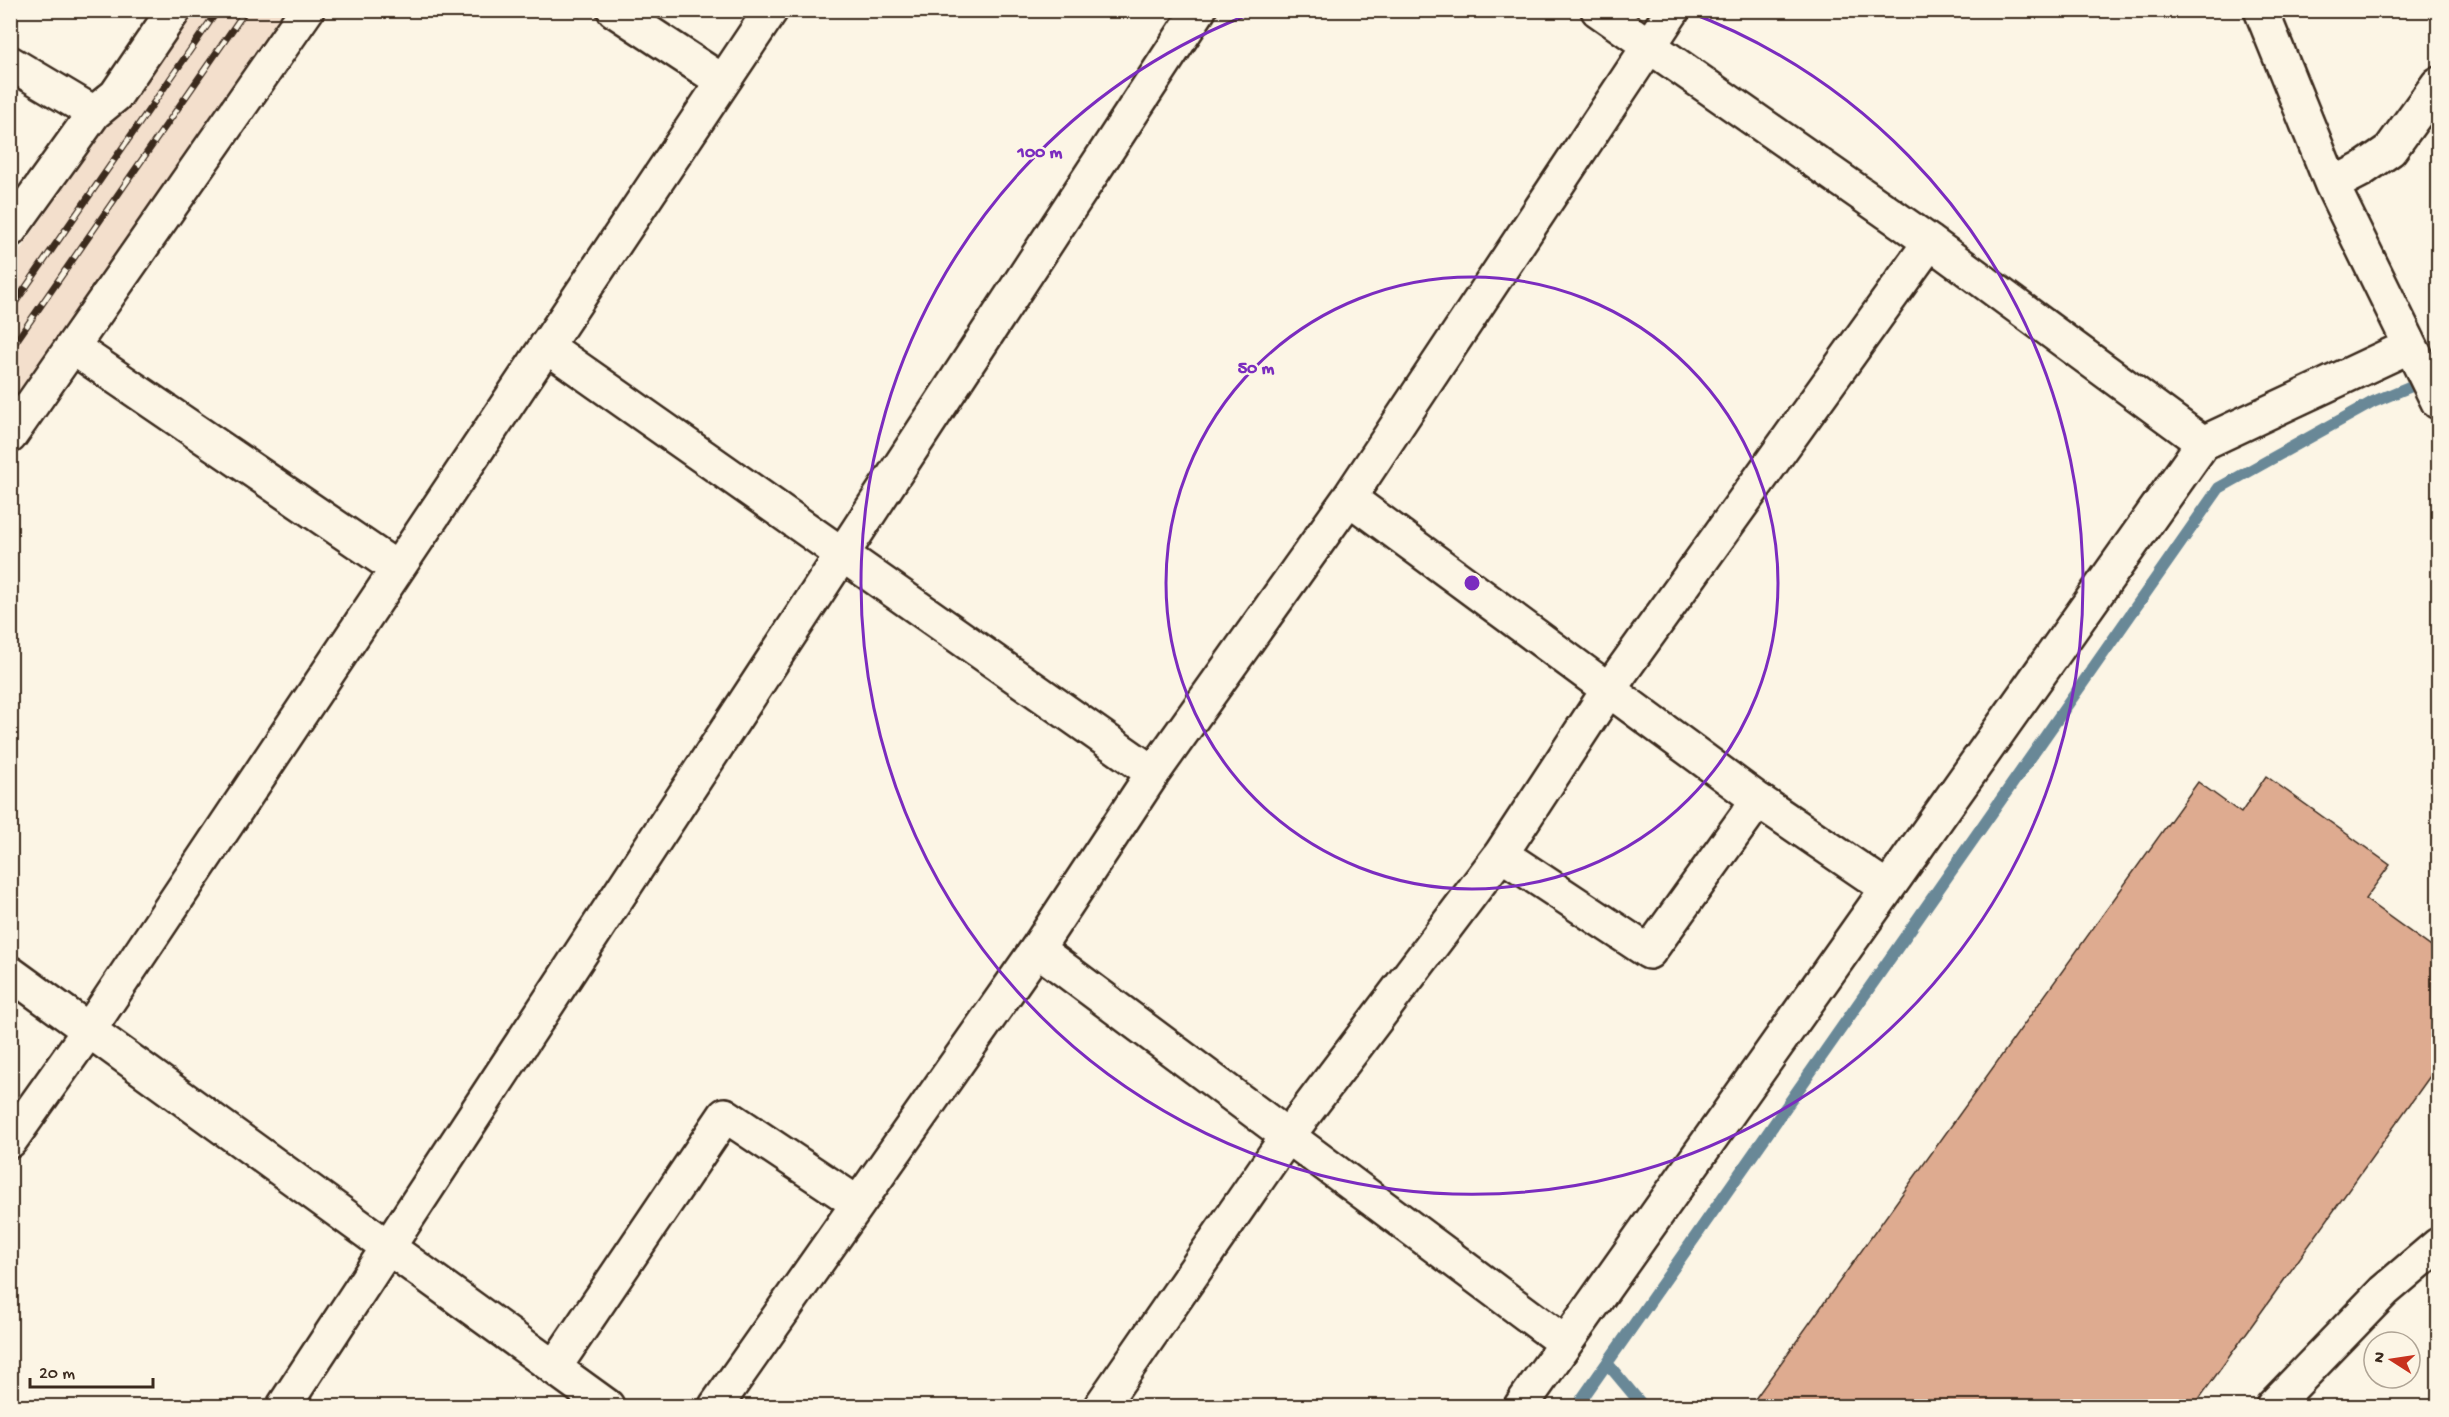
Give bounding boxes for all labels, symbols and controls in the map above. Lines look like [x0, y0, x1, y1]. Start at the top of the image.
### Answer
text: 100 m [1017, 143, 1063, 164]
text: 50 m [1238, 359, 1275, 380]
centre of rings [1462, 573, 1482, 593]
north arrow [2362, 1330, 2422, 1390]
text: N [2370, 1350, 2391, 1365]
scale bar [30, 1351, 153, 1389]
text: 20 m [39, 1364, 75, 1385]

